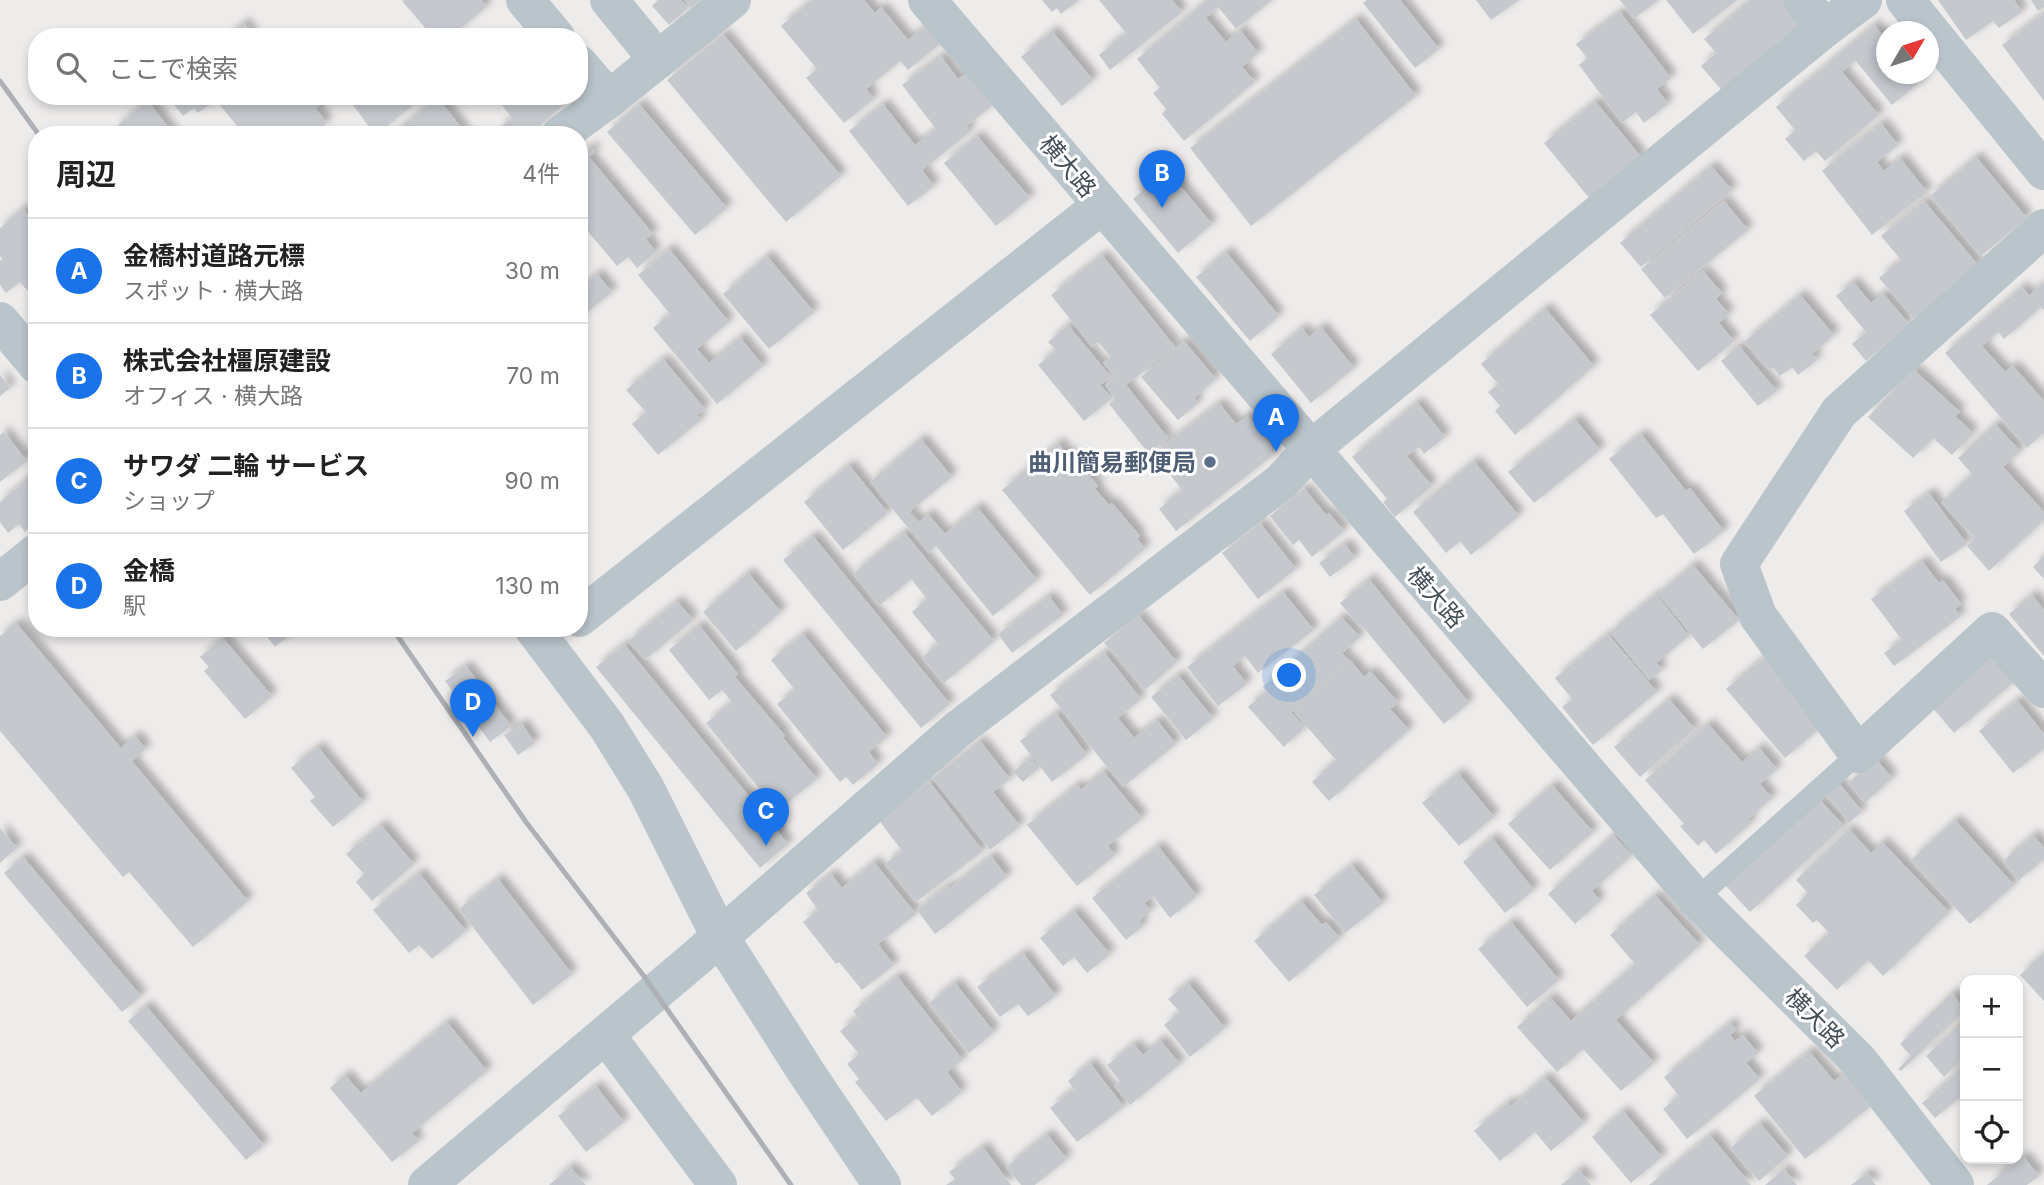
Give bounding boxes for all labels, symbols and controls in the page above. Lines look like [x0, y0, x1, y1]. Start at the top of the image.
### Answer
north arrow [1876, 21, 1939, 84]
search box [28, 28, 588, 105]
icon: search [52, 48, 90, 86]
text: ここで検索 [108, 53, 238, 84]
street label: 横大路 [1034, 129, 1102, 203]
pin: B [1139, 150, 1185, 208]
text: 周辺 [56, 156, 116, 192]
text: 4件 [522, 160, 560, 188]
text: 金橋村道路元標 [123, 240, 305, 271]
text: A [70, 257, 88, 285]
text: 30 m [505, 257, 560, 285]
text: スポット · 横大路 [123, 277, 304, 305]
text: 株式会社橿原建設 [123, 345, 331, 376]
text: B [71, 362, 87, 390]
text: 70 m [506, 362, 560, 390]
text: オフィス · 横大路 [123, 382, 303, 410]
pin: A [1253, 394, 1299, 452]
place label: 曲川簡易郵便局 [1028, 448, 1196, 477]
text: サワダ 二輪 サービス [123, 450, 369, 481]
marker: 曲川簡易郵便局 [1202, 454, 1218, 470]
text: C [70, 467, 88, 495]
text: 90 m [505, 467, 560, 495]
text: ショップ [123, 487, 215, 515]
text: 金橋 [123, 555, 175, 586]
street label: 横大路 [1401, 560, 1471, 634]
text: D [71, 572, 87, 600]
text: 130 m [495, 572, 560, 600]
text: 駅 [123, 592, 146, 620]
your location [1272, 658, 1306, 692]
pin: D [450, 679, 496, 737]
pin: C [743, 788, 789, 846]
map controls [1960, 975, 2023, 1164]
button: + [1960, 975, 2023, 1038]
street label: 横大路 [1779, 982, 1851, 1054]
button: − [1960, 1038, 2023, 1101]
button: locate [1960, 1101, 2023, 1164]

